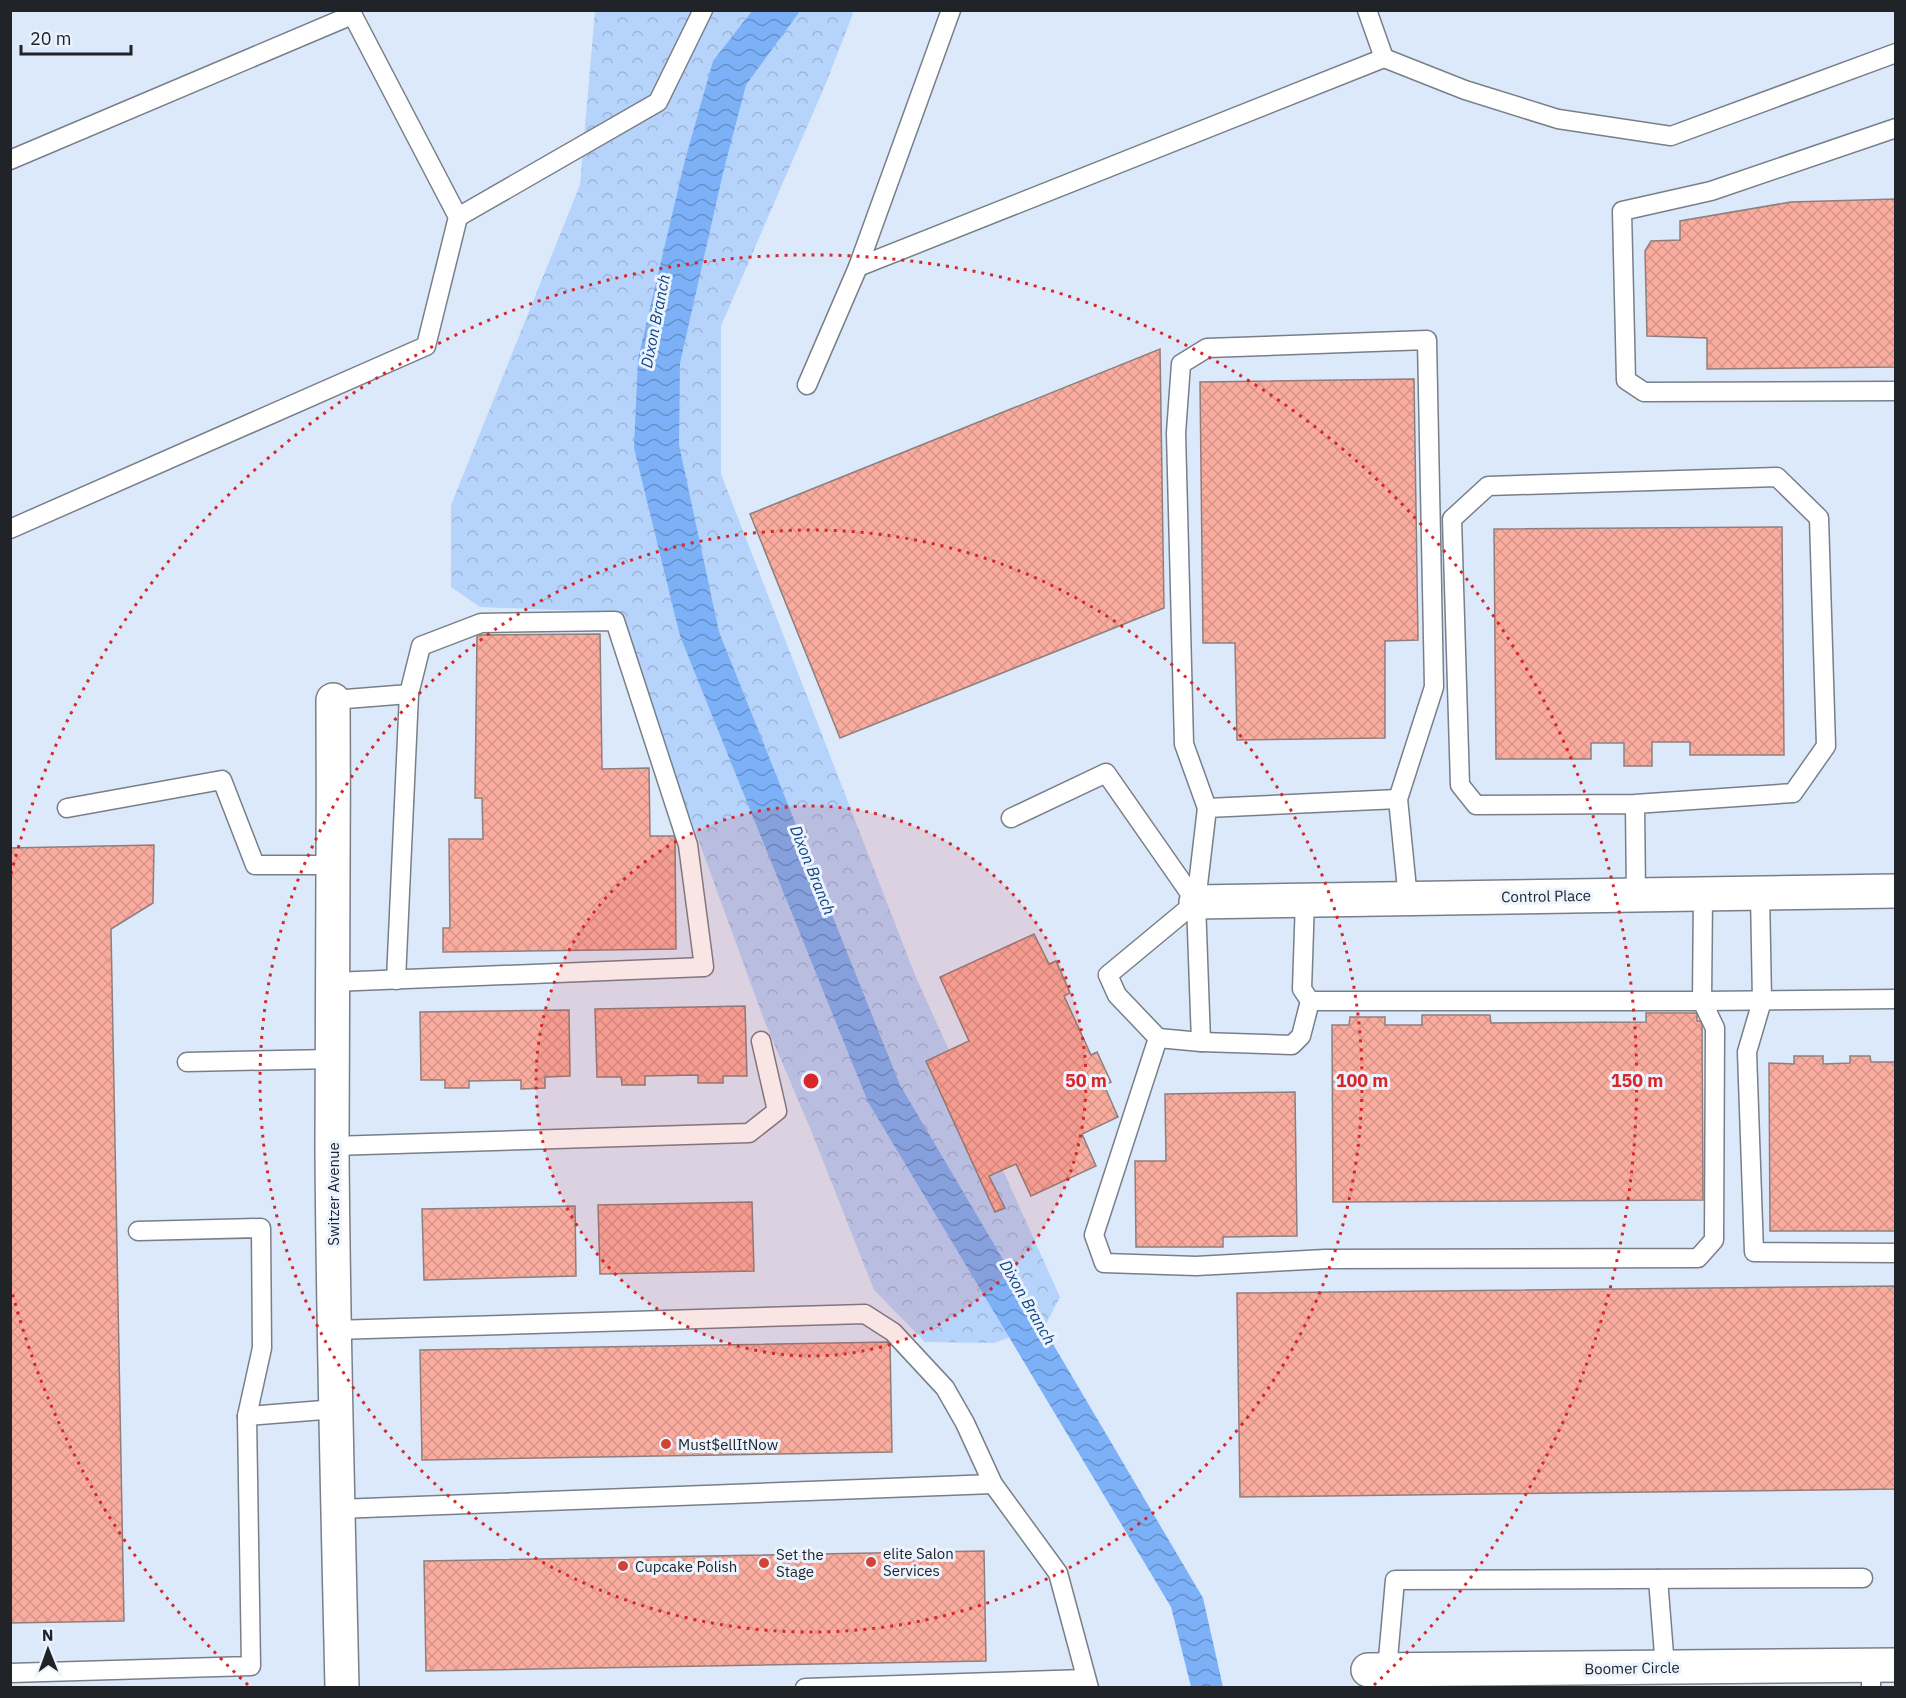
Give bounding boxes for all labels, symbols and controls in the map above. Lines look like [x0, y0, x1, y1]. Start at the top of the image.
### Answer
scale bar [21, 18, 130, 56]
text: 20 m [30, 27, 72, 50]
water label: Dixon Branch [636, 273, 674, 369]
water label: Dixon Branch [786, 822, 840, 918]
street label: Control Place [1501, 886, 1591, 906]
text: 50 m [1065, 1069, 1107, 1092]
text: 100 m [1336, 1069, 1388, 1092]
text: 150 m [1611, 1069, 1663, 1092]
centre of rings [801, 1071, 821, 1091]
street label: Switzer Avenue [324, 1142, 343, 1246]
water label: Dixon Branch [996, 1256, 1060, 1348]
place label: Must$ellItNow [678, 1435, 779, 1454]
marker: Must$ellItNow [659, 1437, 673, 1451]
place label: elite Salon Services [883, 1544, 954, 1580]
place label: Set the Stage [776, 1545, 824, 1581]
marker: elite Salon Services [864, 1555, 878, 1569]
marker: Set the Stage [757, 1556, 771, 1570]
place label: Cupcake Polish [635, 1557, 737, 1576]
marker: Cupcake Polish [616, 1559, 630, 1573]
north arrow [18, 1620, 78, 1680]
text: N [42, 1625, 54, 1645]
street label: Boomer Circle [1584, 1658, 1680, 1678]

